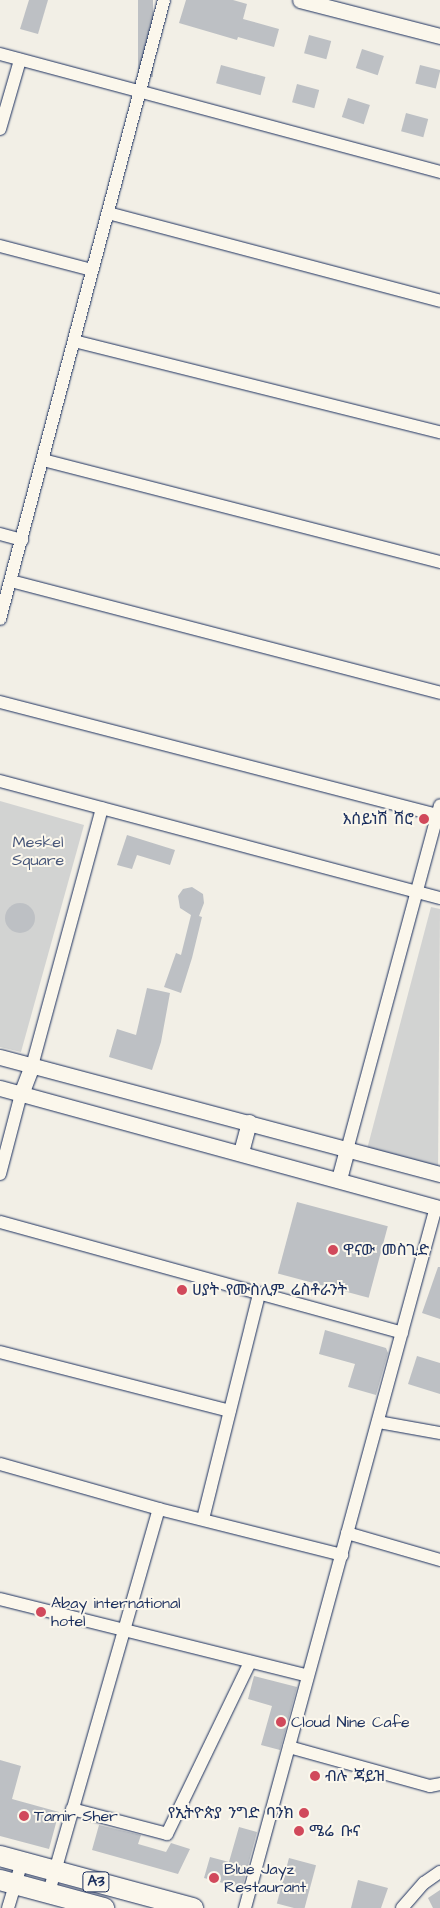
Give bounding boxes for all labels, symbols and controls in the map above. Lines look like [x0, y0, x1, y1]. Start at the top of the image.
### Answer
place label: እሰይነሽ ሽሮ [343, 809, 414, 829]
marker: እሰይነሽ ሽሮ [418, 813, 430, 825]
park label: Meskel Square [12, 832, 64, 870]
place label: ዋናው መስጊድ [343, 1240, 429, 1260]
marker: ዋናው መስጊድ [327, 1244, 339, 1256]
place label: ሀያት የሙስሊም ሬስቶራንት [192, 1280, 347, 1300]
marker: ሀያት የሙስሊም ሬስቶራንት [176, 1284, 188, 1296]
place label: Abay international hotel [51, 1593, 181, 1631]
marker: Abay international hotel [35, 1606, 47, 1618]
place label: Cloud Nine Cafe [291, 1712, 410, 1732]
marker: Cloud Nine Cafe [275, 1716, 287, 1728]
place label: ብሉ ጃይዝ [325, 1766, 385, 1786]
marker: ብሉ ጃይዝ [309, 1770, 321, 1782]
place label: የኢትዮጵያ ንግድ ባንክ [168, 1803, 294, 1823]
place label: Tamir Sher [34, 1806, 118, 1826]
marker: የኢትዮጵያ ንግድ ባንክ [298, 1807, 310, 1819]
marker: Tamir Sher [18, 1810, 30, 1822]
place label: ሜሬ ቡና [309, 1821, 360, 1841]
marker: ሜሬ ቡና [293, 1825, 305, 1837]
place label: Blue Jayz Restaurant [224, 1859, 306, 1897]
road number: A3 [82, 1870, 110, 1894]
marker: Blue Jayz Restaurant [208, 1872, 220, 1884]

